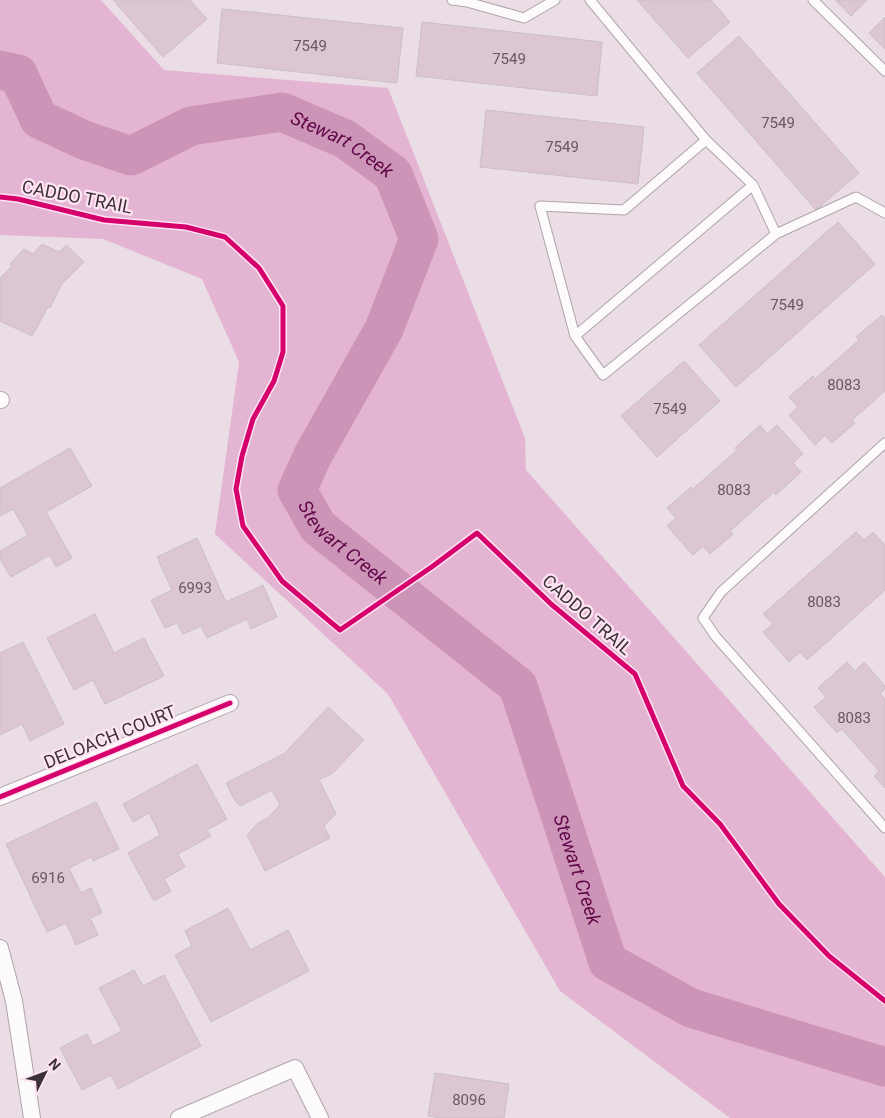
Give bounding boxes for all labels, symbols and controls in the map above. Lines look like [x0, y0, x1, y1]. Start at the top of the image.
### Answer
house number: 7549 [293, 37, 327, 55]
house number: 7549 [492, 50, 526, 68]
water label: Stewart Creek [287, 106, 398, 183]
house number: 7549 [761, 114, 795, 132]
house number: 7549 [545, 138, 579, 156]
street label: CADDO TRAIL [20, 176, 134, 218]
house number: 7549 [770, 296, 804, 314]
house number: 8083 [827, 376, 861, 394]
house number: 7549 [653, 400, 687, 418]
house number: 8083 [717, 481, 751, 499]
water label: Stewart Creek [293, 496, 393, 590]
street label: CADDO TRAIL [538, 570, 637, 659]
house number: 6993 [178, 579, 212, 597]
house number: 8083 [807, 593, 841, 611]
street label: DELOACH COURT [41, 700, 179, 773]
house number: 8083 [837, 709, 871, 727]
water label: Stewart Creek [549, 811, 606, 928]
house number: 6916 [31, 869, 65, 887]
north arrow [20, 1048, 70, 1098]
text: N [45, 1055, 64, 1073]
house number: 8096 [452, 1091, 486, 1109]

